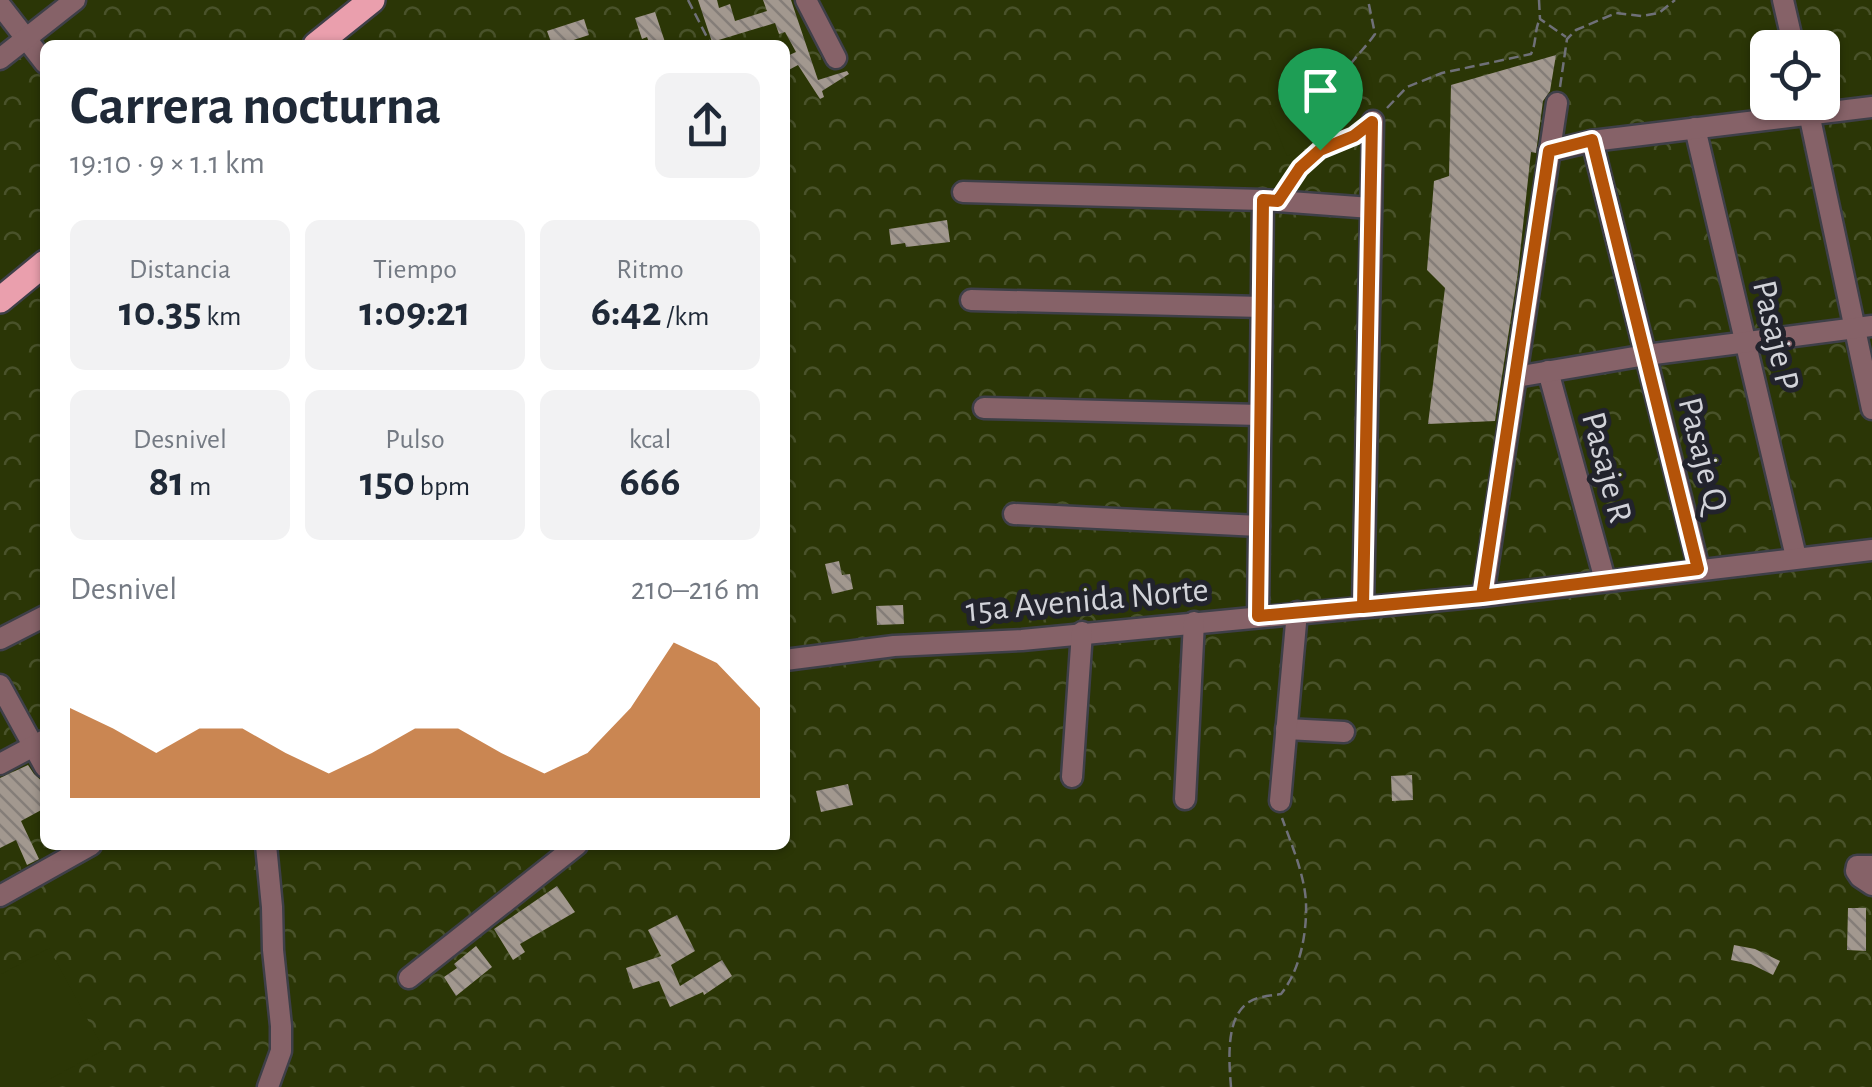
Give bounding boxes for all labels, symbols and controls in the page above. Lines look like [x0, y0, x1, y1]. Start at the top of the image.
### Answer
map controls [1750, 30, 1840, 120]
button: locate [1750, 30, 1840, 120]
pin [1278, 48, 1363, 151]
icon: arrive [1293, 63, 1348, 118]
button: share [655, 73, 760, 178]
text: Carrera nocturna [70, 79, 441, 134]
text: 19:10 · 9 × 1.1 km [70, 147, 265, 179]
text: Distancia [129, 256, 231, 284]
text: Tiempo [373, 256, 457, 284]
text: Ritmo [616, 256, 684, 284]
street label: Pasaje P [1746, 277, 1805, 394]
text: 10.35 [119, 291, 202, 333]
text: 1:09:21 [359, 291, 471, 333]
text: 6:42 [591, 291, 661, 333]
text: km [202, 303, 241, 331]
text: /km [661, 303, 709, 331]
street label: Pasaje Q [1672, 394, 1734, 518]
street label: Pasaje R [1575, 408, 1638, 527]
text: Desnivel [133, 426, 227, 454]
text: Pulso [385, 426, 445, 454]
text: kcal [629, 426, 671, 454]
text: 81 [149, 461, 184, 503]
text: 150 [360, 461, 415, 503]
text: 666 [620, 461, 680, 503]
text: m [184, 473, 211, 501]
text: bpm [415, 473, 470, 501]
street label: 15a Avenida Norte [964, 572, 1210, 629]
text: Desnivel [70, 573, 177, 605]
text: 210–216 m [631, 573, 760, 605]

